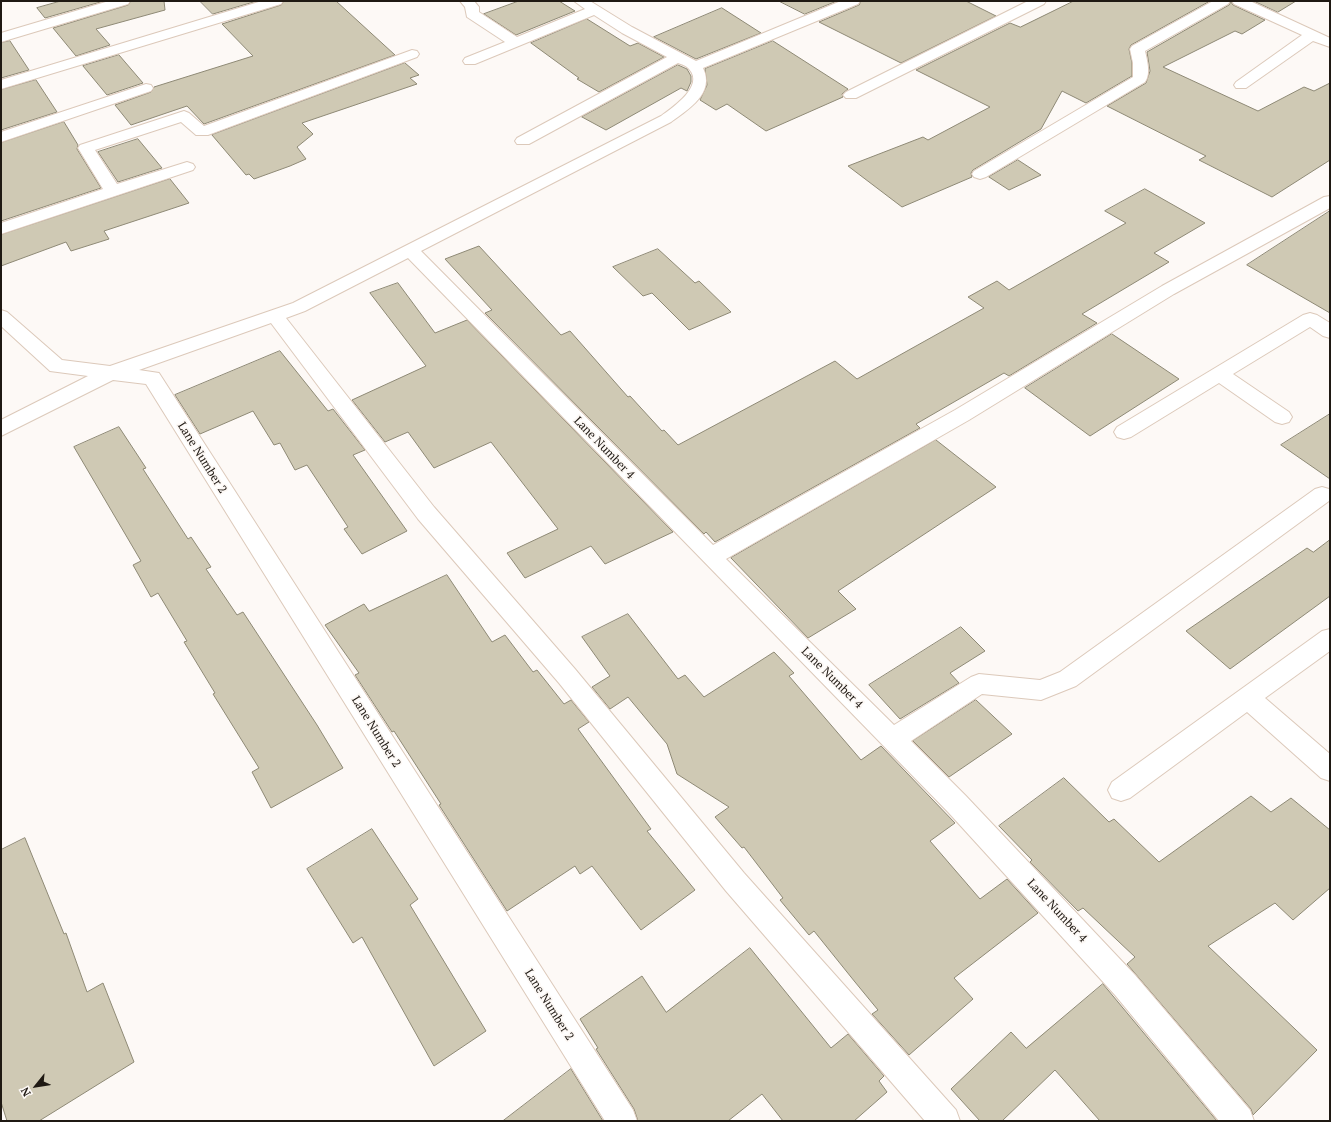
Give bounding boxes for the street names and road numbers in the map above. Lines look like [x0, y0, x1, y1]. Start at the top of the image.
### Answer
street label: Lane Number 4 [571, 414, 637, 482]
street label: Lane Number 2 [174, 420, 230, 496]
street label: Lane Number 4 [798, 644, 866, 712]
street label: Lane Number 2 [348, 694, 404, 770]
street label: Lane Number 4 [1024, 876, 1090, 946]
street label: Lane Number 2 [521, 967, 577, 1043]

